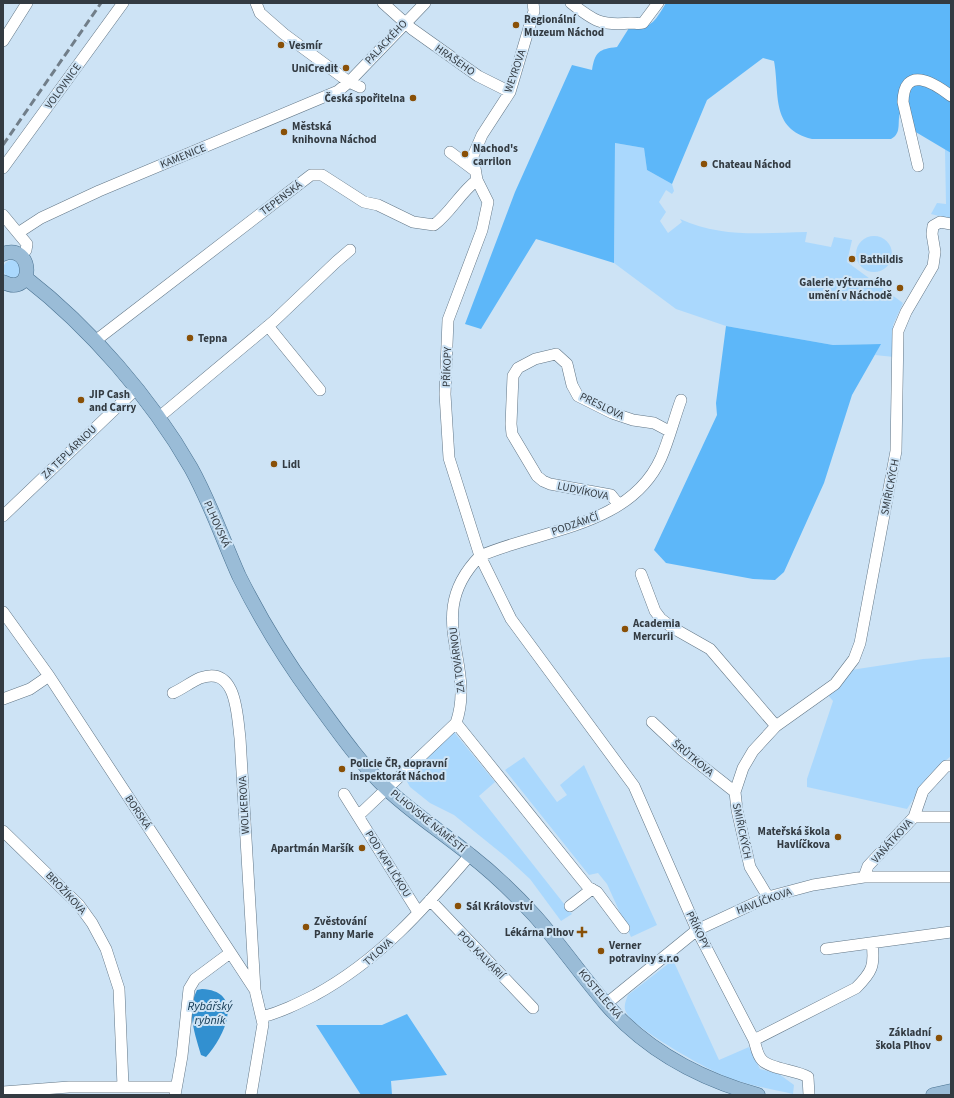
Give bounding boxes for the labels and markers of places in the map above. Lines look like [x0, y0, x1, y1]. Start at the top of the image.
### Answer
place label: Regionální Muzeum Náchod [524, 12, 604, 40]
marker: Regionální Muzeum Náchod [511, 20, 521, 30]
place label: Vesmír [288, 38, 323, 53]
marker: Vesmír [276, 40, 286, 50]
place label: UniCredit [291, 61, 339, 76]
marker: UniCredit [341, 63, 351, 73]
place label: Česká spořitelna [324, 91, 405, 106]
marker: Česká spořitelna [408, 93, 418, 103]
place label: Městská knihovna Náchod [292, 119, 377, 147]
marker: Městská knihovna Náchod [279, 127, 289, 137]
place label: Nachod's carrilon [473, 141, 518, 169]
marker: Nachod's carrilon [460, 149, 470, 159]
place label: Chateau Náchod [712, 157, 791, 172]
marker: Chateau Náchod [699, 159, 709, 169]
place label: Bathildis [860, 252, 903, 267]
marker: Bathildis [847, 254, 857, 264]
place label: Galerie výtvarného umění v Náchodě [799, 275, 892, 303]
marker: Galerie výtvarného umění v Náchodě [895, 283, 905, 293]
place label: Tepna [198, 331, 228, 346]
marker: Tepna [185, 333, 195, 343]
place label: JIP Cash and Carry [89, 387, 137, 415]
marker: JIP Cash and Carry [76, 395, 86, 405]
place label: Lidl [282, 457, 301, 472]
marker: Lidl [269, 459, 279, 469]
place label: Academia Mercurii [632, 616, 681, 644]
marker: Academia Mercurii [620, 624, 630, 634]
place label: Policie ČR, dopravní inspektorát Náchod [350, 756, 448, 784]
marker: Policie ČR, dopravní inspektorát Náchod [337, 764, 347, 774]
place label: Mateřská škola Havlíčkova [758, 824, 830, 852]
marker: Mateřská škola Havlíčkova [833, 832, 843, 842]
place label: Apartmán Maršík [270, 841, 354, 856]
marker: Apartmán Maršík [357, 843, 367, 853]
place label: Sál Království [466, 899, 533, 914]
marker: Sál Království [453, 901, 463, 911]
place label: Zvěstování Panny Marie [314, 914, 374, 942]
marker: Zvěstování Panny Marie [301, 922, 311, 932]
place label: Lékárna Plhov [505, 925, 574, 940]
marker: Lékárna Plhov [577, 927, 587, 937]
place label: Verner potraviny s.r.o [608, 938, 679, 966]
marker: Verner potraviny s.r.o [596, 946, 606, 956]
place label: Základní škola Plhov [875, 1025, 932, 1053]
marker: Základní škola Plhov [934, 1033, 944, 1043]

